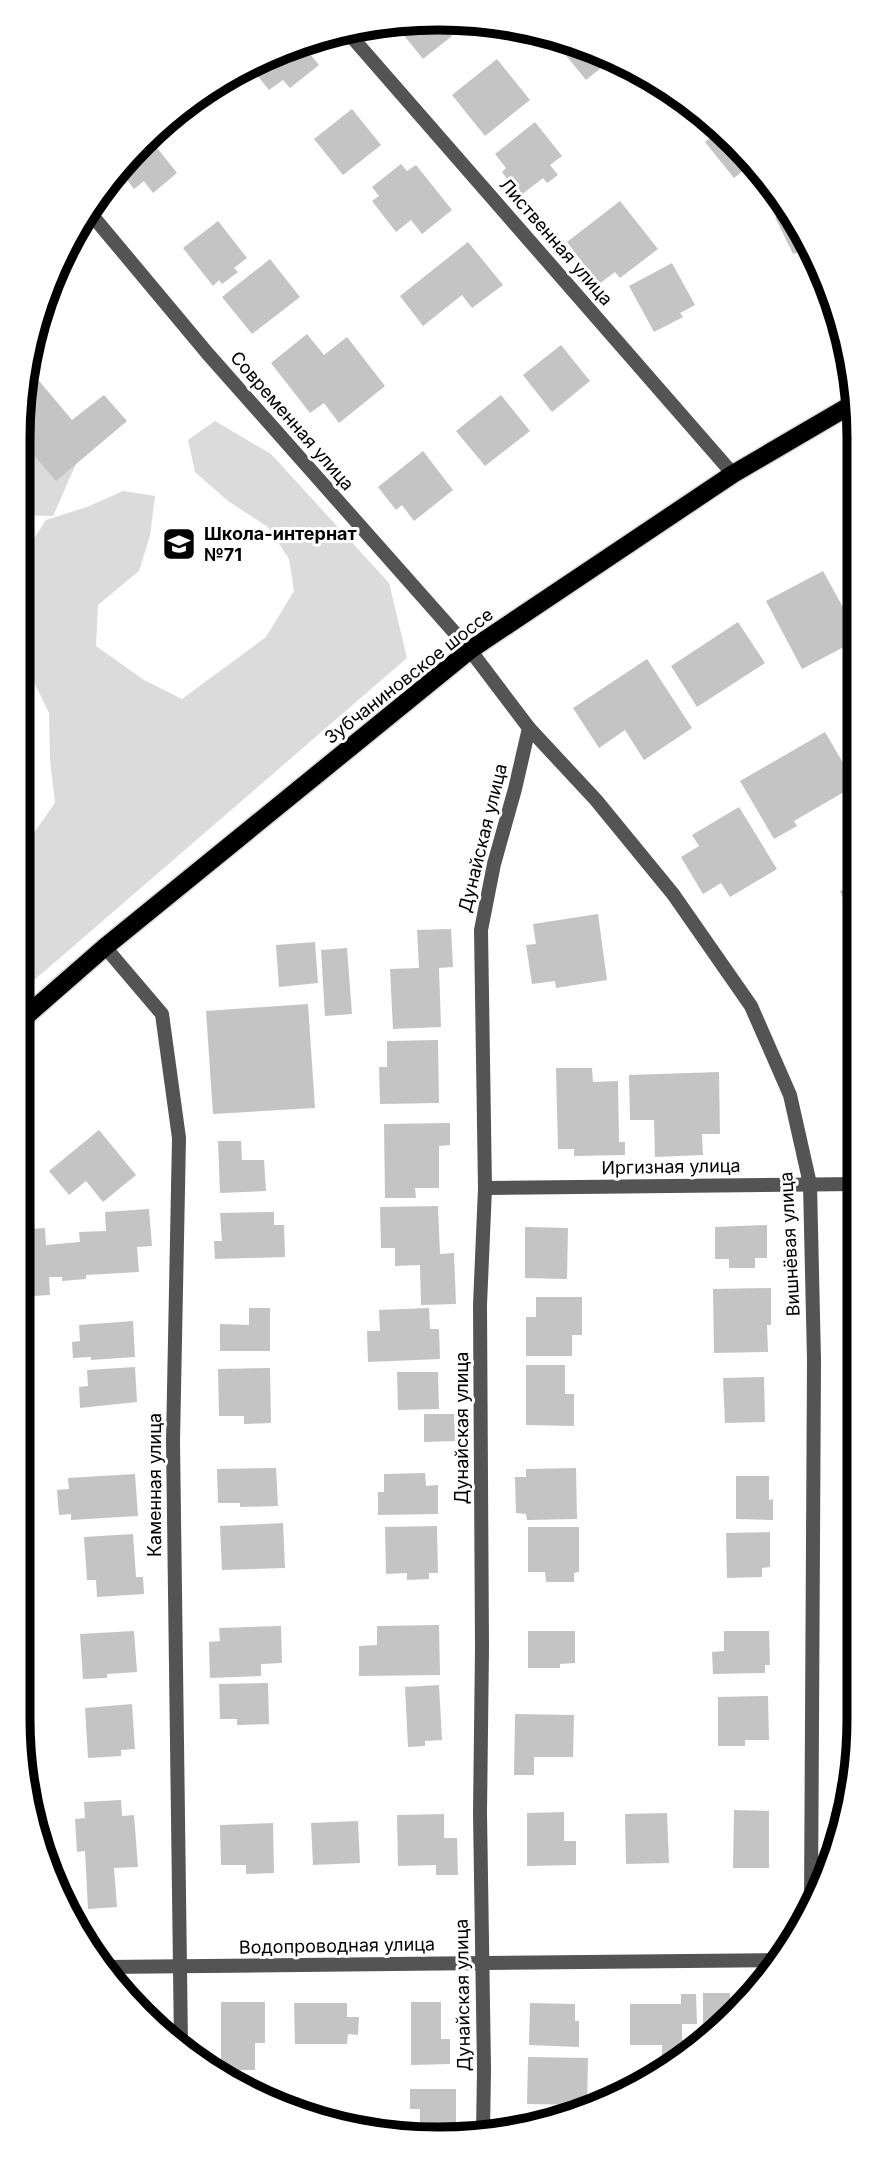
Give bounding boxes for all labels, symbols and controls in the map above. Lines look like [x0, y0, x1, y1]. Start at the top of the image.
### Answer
street label: Лиственная улица [496, 174, 617, 309]
street label: Современная улица [226, 347, 359, 495]
place label: Школа-интернат №71 [204, 523, 357, 565]
school or university icon: Школа-интернат №71 [160, 525, 198, 563]
street label: Зубчаниновское шоссе [320, 603, 497, 748]
street label: Дунайская улица [454, 761, 511, 914]
street label: Иргизная улица [601, 1155, 741, 1178]
street label: Вишнёвая улица [775, 1171, 804, 1317]
street label: Дунайская улица [451, 1352, 472, 1504]
street label: Каменная улица [144, 1413, 165, 1557]
street label: Дунайская улица [451, 1919, 474, 2071]
street label: Водопроводная улица [239, 1933, 435, 1958]

